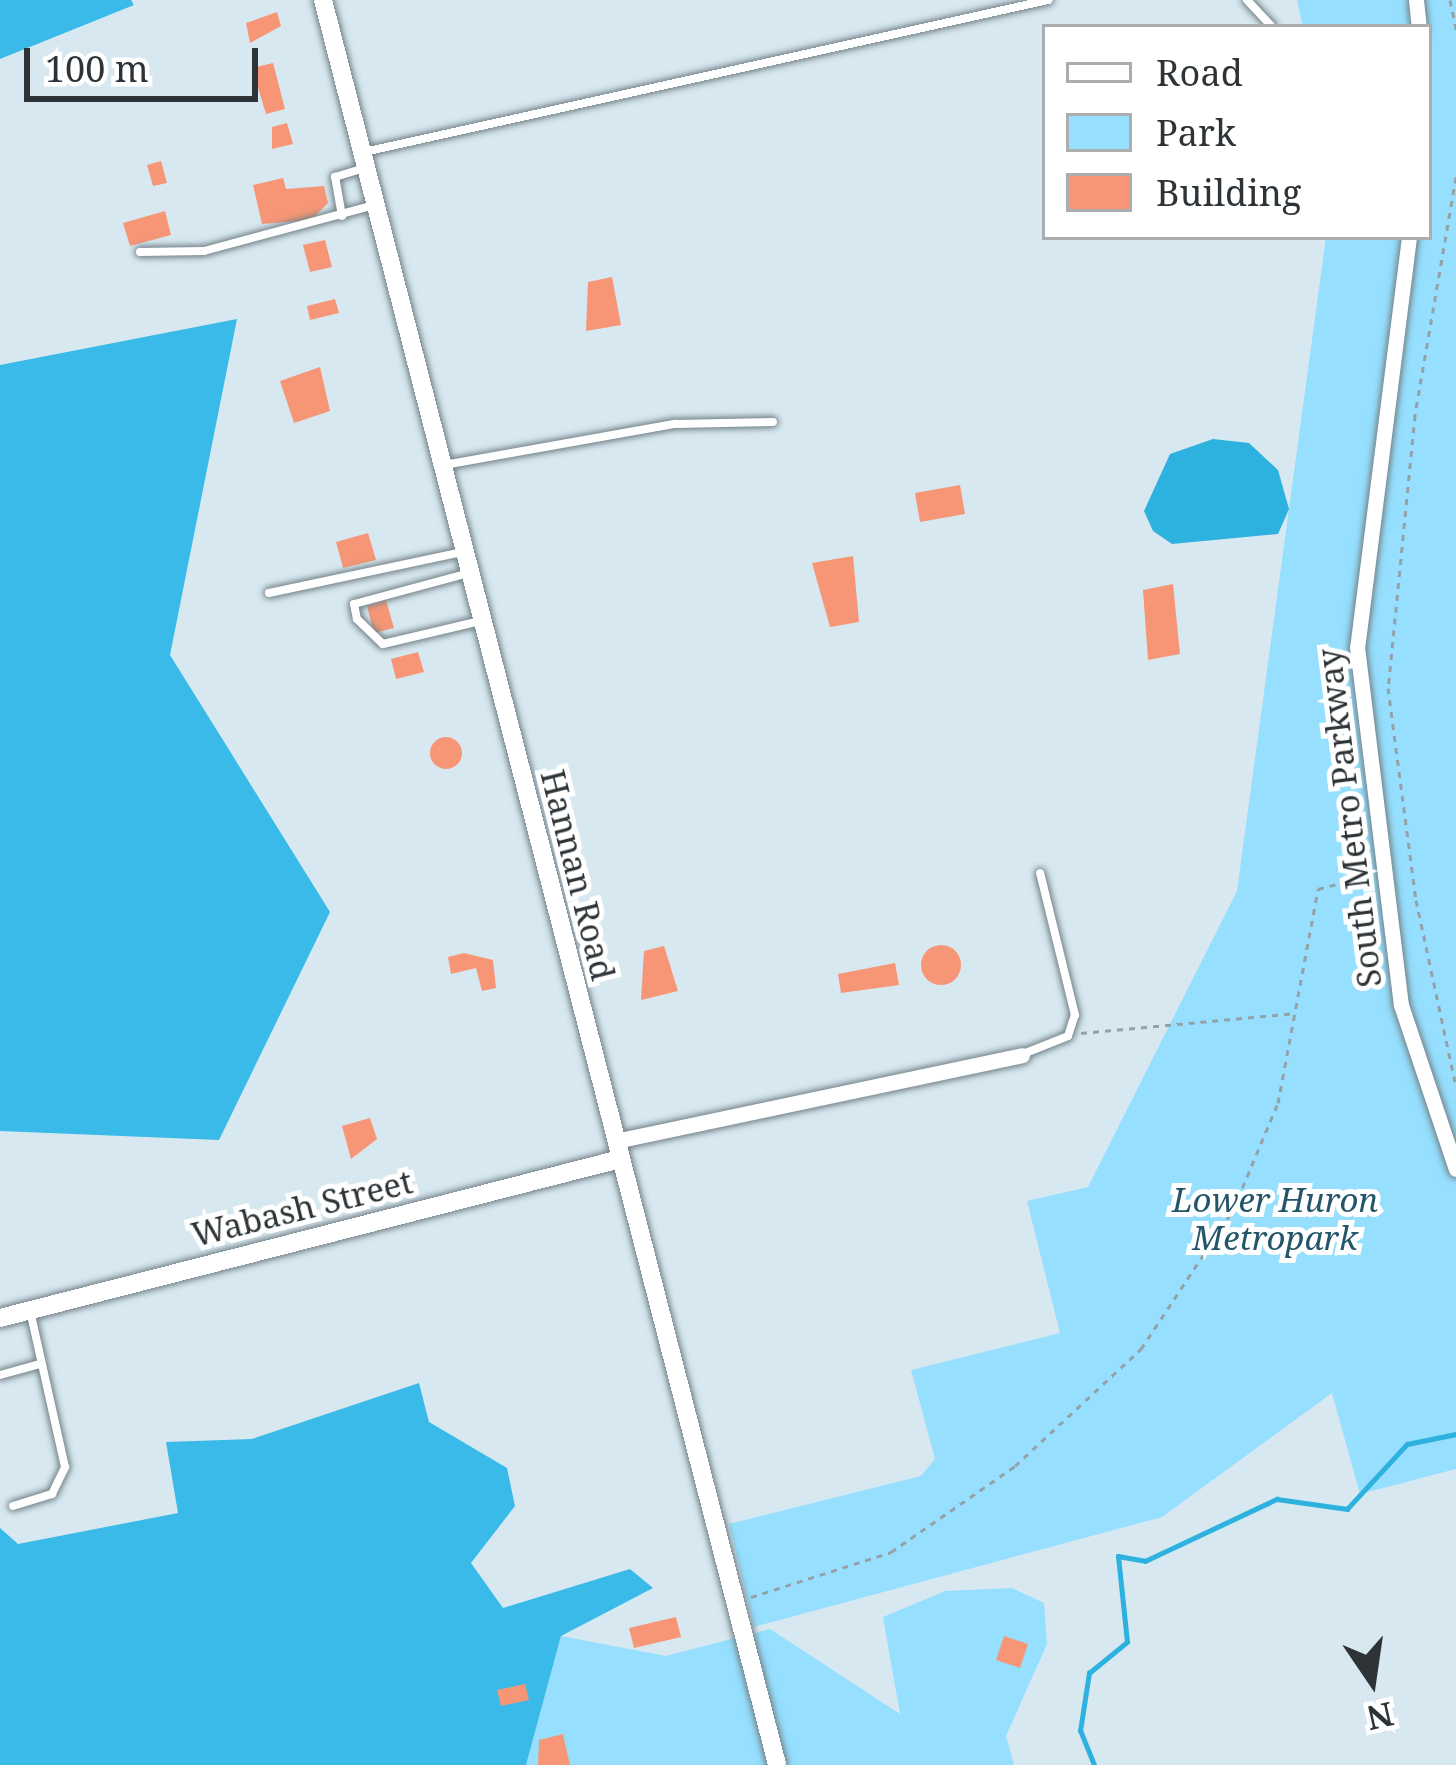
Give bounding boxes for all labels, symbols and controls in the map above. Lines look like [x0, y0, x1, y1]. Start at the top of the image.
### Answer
scale bar [30, 24, 264, 98]
legend [1042, 24, 1432, 240]
text: 100 m [45, 44, 149, 93]
text: Road [1156, 48, 1243, 97]
text: Park [1156, 108, 1236, 157]
text: Building [1156, 168, 1301, 217]
street label: South Metro Parkway [1309, 646, 1389, 990]
street label: Hannan Road [533, 766, 623, 984]
street label: Wabash Street [188, 1161, 416, 1255]
park label: Lower Huron Metropark [1172, 1180, 1378, 1258]
north arrow [1312, 1621, 1432, 1741]
text: N [1362, 1692, 1398, 1741]

